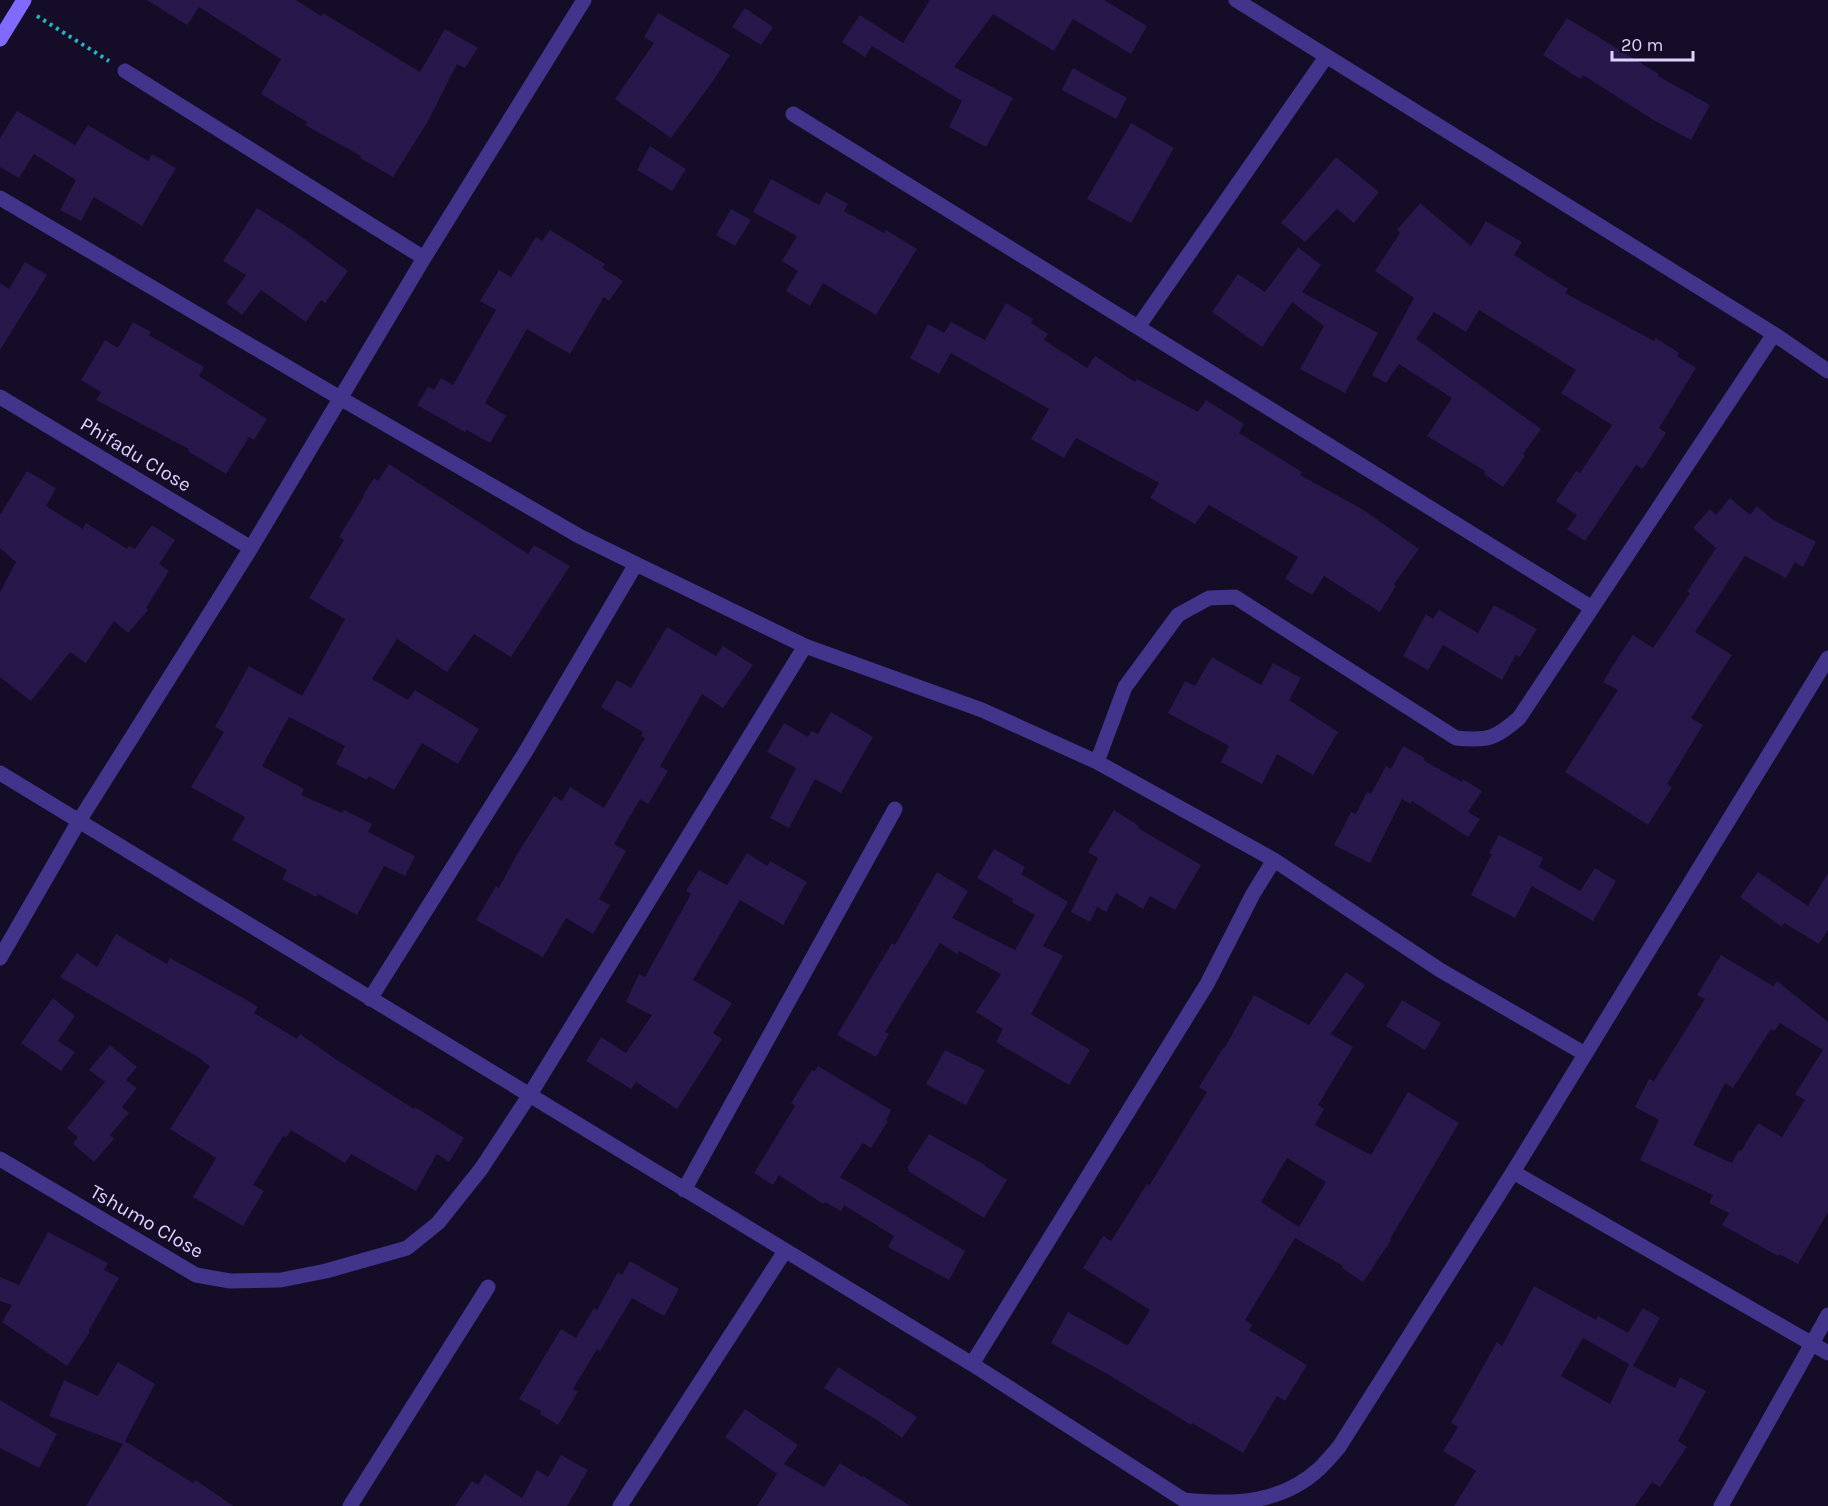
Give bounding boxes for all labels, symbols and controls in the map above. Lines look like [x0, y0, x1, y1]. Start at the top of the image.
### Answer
scale bar [1612, 24, 1693, 62]
text: 20 m [1621, 34, 1663, 56]
street label: Phifadu Close [76, 412, 195, 497]
street label: Tshumo Close [86, 1180, 207, 1263]

